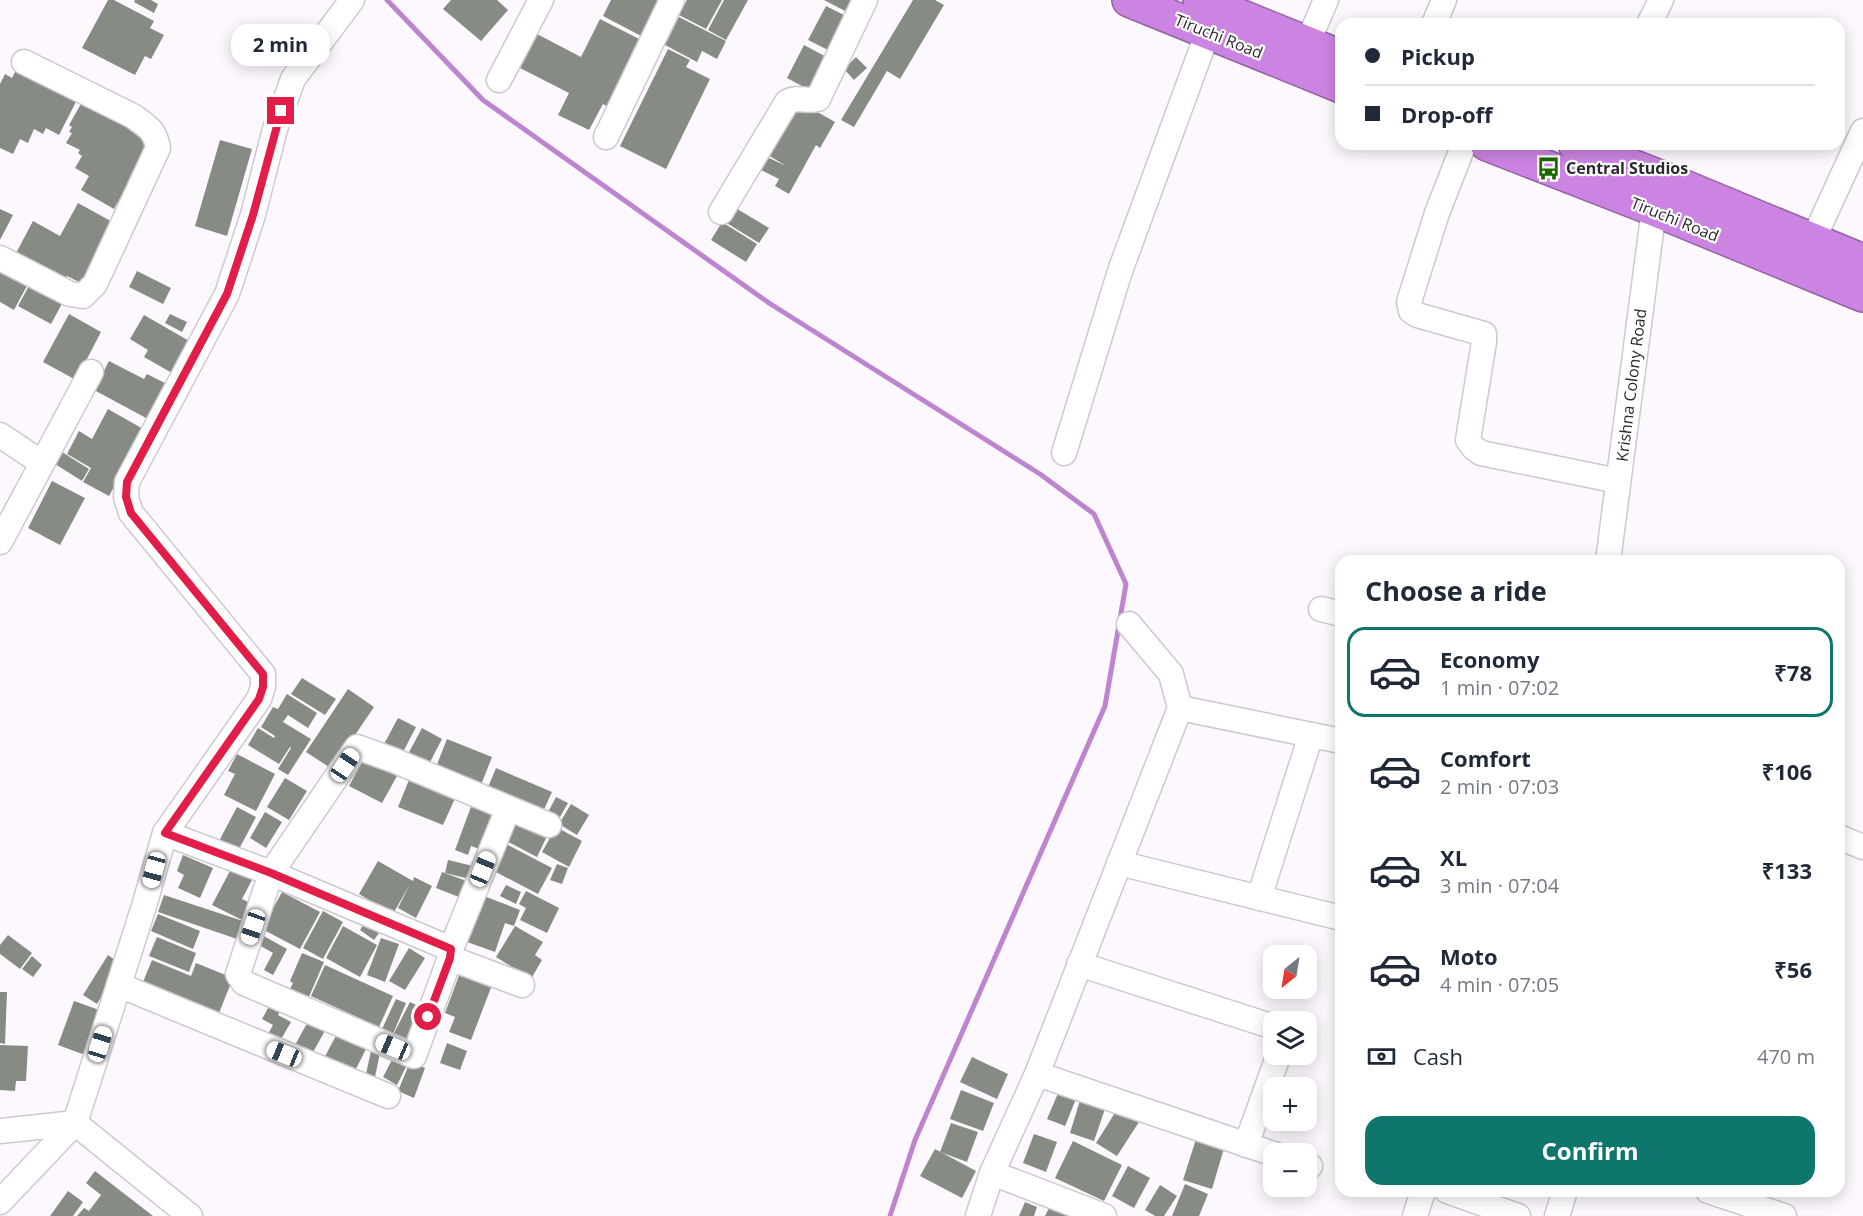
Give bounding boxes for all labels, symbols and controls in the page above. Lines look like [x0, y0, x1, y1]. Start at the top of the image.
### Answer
street label: Tiruchi Road [1172, 8, 1266, 64]
callout: 2 min [232, 24, 330, 66]
text: 2 min [253, 31, 308, 58]
text: Pickup [1401, 41, 1475, 71]
route end [267, 97, 294, 124]
text: Drop-off [1401, 99, 1493, 129]
bus stop icon: Central Studios [1535, 155, 1561, 181]
place label: Central Studios [1566, 157, 1688, 179]
street label: Tiruchi Road [1628, 191, 1722, 247]
street label: Krishna Colony Road [1611, 307, 1651, 463]
text: Choose a ride [1365, 572, 1547, 609]
text: Economy [1440, 644, 1539, 674]
icon: car [1368, 645, 1422, 699]
text: ₹78 [1774, 657, 1812, 687]
text: 1 min · 07:02 [1440, 674, 1559, 701]
text: Comfort [1440, 743, 1531, 773]
icon: car [1368, 744, 1422, 798]
car [327, 745, 363, 785]
text: ₹106 [1762, 756, 1812, 786]
text: 2 min · 07:03 [1440, 773, 1559, 800]
text: XL [1440, 842, 1467, 872]
icon: car [1368, 843, 1422, 897]
car [468, 849, 498, 889]
car [141, 850, 167, 890]
text: ₹133 [1762, 855, 1812, 885]
text: 3 min · 07:04 [1440, 872, 1559, 899]
car [239, 907, 267, 947]
text: Moto [1440, 941, 1498, 971]
icon: car [1368, 942, 1422, 996]
north arrow [1263, 945, 1317, 999]
map controls [1263, 945, 1317, 1197]
text: ₹56 [1774, 954, 1812, 984]
text: 4 min · 07:05 [1440, 971, 1559, 998]
route start [414, 1003, 441, 1030]
button: layers [1263, 1011, 1317, 1065]
car [86, 1024, 114, 1064]
car [373, 1032, 413, 1062]
car [264, 1039, 304, 1069]
icon: cash [1365, 1040, 1398, 1073]
text: Cash [1413, 1041, 1463, 1071]
text: 470 m [1757, 1043, 1815, 1070]
button: + [1263, 1077, 1317, 1131]
button: Confirm [1365, 1116, 1815, 1185]
button: − [1263, 1143, 1317, 1197]

